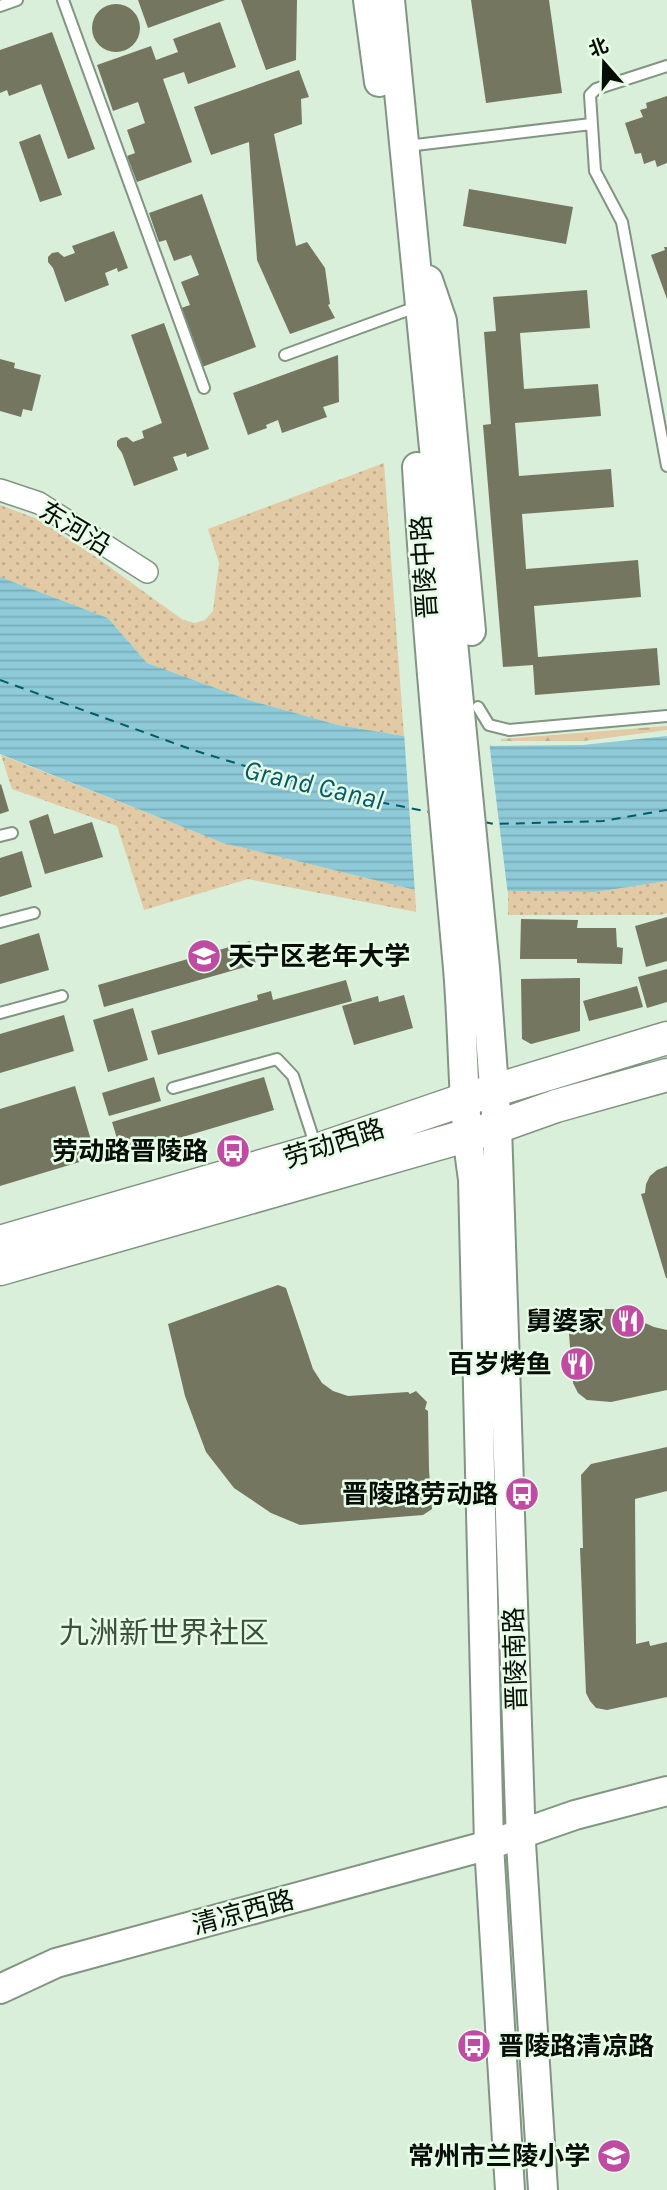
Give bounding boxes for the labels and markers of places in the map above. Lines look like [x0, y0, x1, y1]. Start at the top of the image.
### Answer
school or university icon: 天宁区老年大学 [185, 937, 223, 975]
place label: 天宁区老年大学 [228, 941, 410, 972]
bus stop icon: 劳动路晋陵路 [214, 1132, 252, 1170]
place label: 劳动路晋陵路 [52, 1136, 208, 1167]
restaurant icon: 舅婆家 [609, 1302, 647, 1340]
place label: 舅婆家 [526, 1306, 604, 1337]
restaurant icon: 百岁烤鱼 [558, 1345, 596, 1383]
place label: 百岁烤鱼 [448, 1349, 552, 1380]
bus stop icon: 晋陵路劳动路 [503, 1475, 541, 1513]
place label: 晋陵路劳动路 [342, 1479, 498, 1510]
bus stop icon: 晋陵路清凉路 [455, 2027, 493, 2065]
place label: 晋陵路清凉路 [498, 2031, 654, 2062]
school or university icon: 常州市兰陵小学 [595, 2137, 633, 2175]
place label: 常州市兰陵小学 [408, 2141, 590, 2172]

